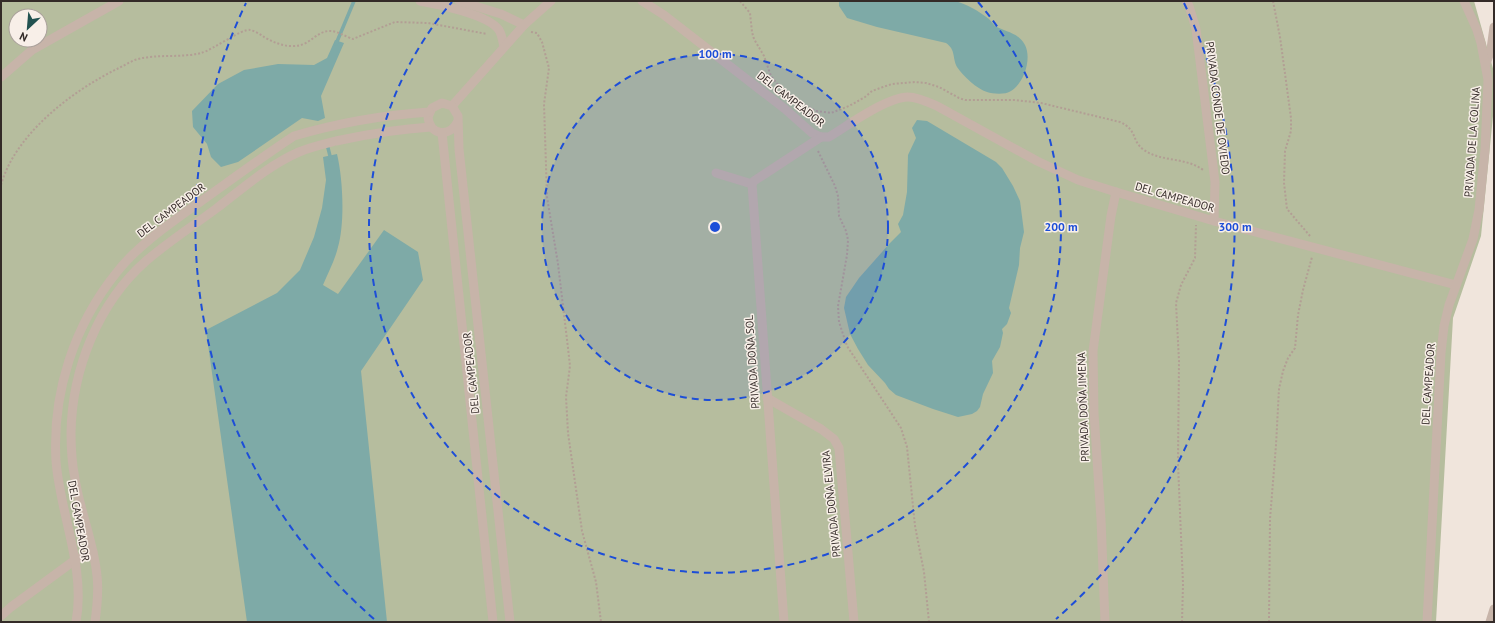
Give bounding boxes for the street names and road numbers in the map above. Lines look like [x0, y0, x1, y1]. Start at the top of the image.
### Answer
street label: PRIVADA CONDE DE OVIEDO [1203, 41, 1233, 175]
street label: DEL CAMPEADOR [754, 68, 828, 130]
street label: PRIVADA DE LA COLINA [1461, 86, 1483, 198]
street label: DEL CAMPEADOR [134, 179, 208, 240]
street label: DEL CAMPEADOR [1134, 179, 1217, 215]
street label: PRIVADA DOÑA SOL [742, 314, 762, 409]
street label: DEL CAMPEADOR [460, 331, 482, 415]
street label: DEL CAMPEADOR [1418, 342, 1438, 425]
street label: PRIVADA DOÑA JIMENA [1074, 351, 1092, 462]
street label: PRIVADA DOÑA ELVIRA [818, 449, 844, 558]
street label: DEL CAMPEADOR [65, 479, 93, 563]

